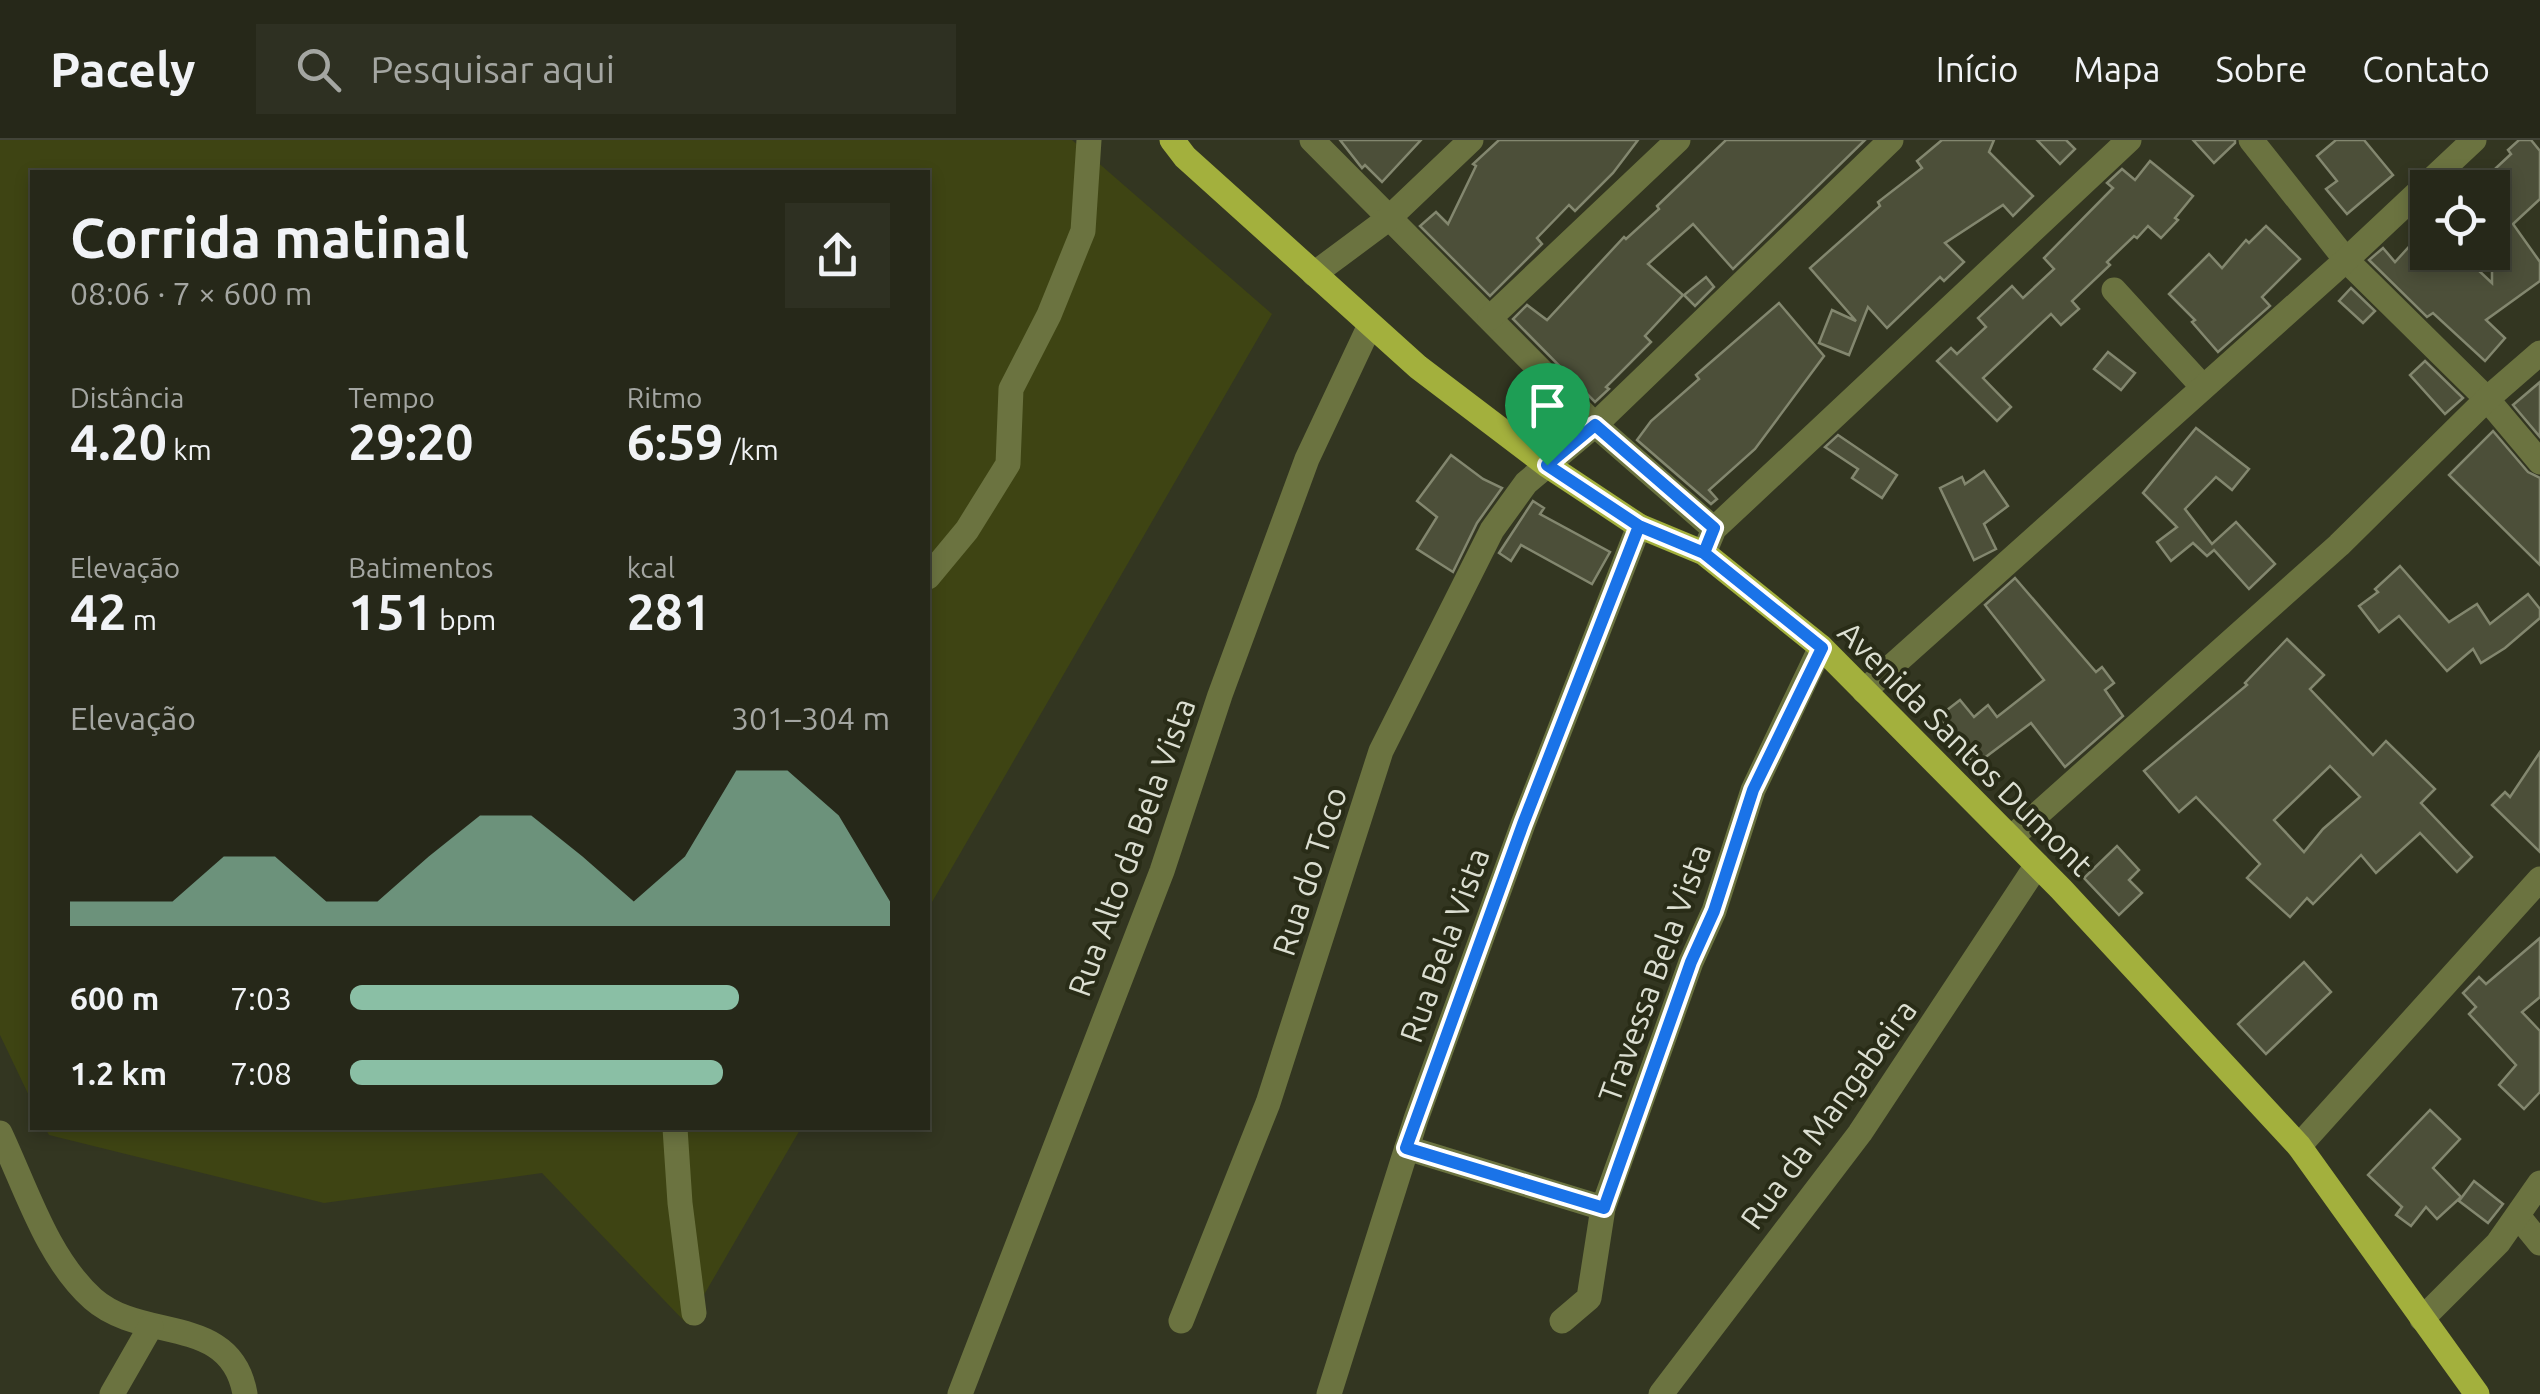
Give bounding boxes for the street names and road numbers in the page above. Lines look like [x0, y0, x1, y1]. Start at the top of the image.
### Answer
street label: Avenida Santos Dumont [1832, 614, 2101, 883]
street label: Rua Alto da Bela Vista [1060, 693, 1202, 1001]
street label: Rua do Toco [1265, 782, 1353, 960]
street label: Travessa Bela Vista [1591, 839, 1717, 1107]
street label: Rua Bela Vista [1392, 843, 1496, 1047]
street label: Rua da Mangabeira [1733, 992, 1923, 1236]

